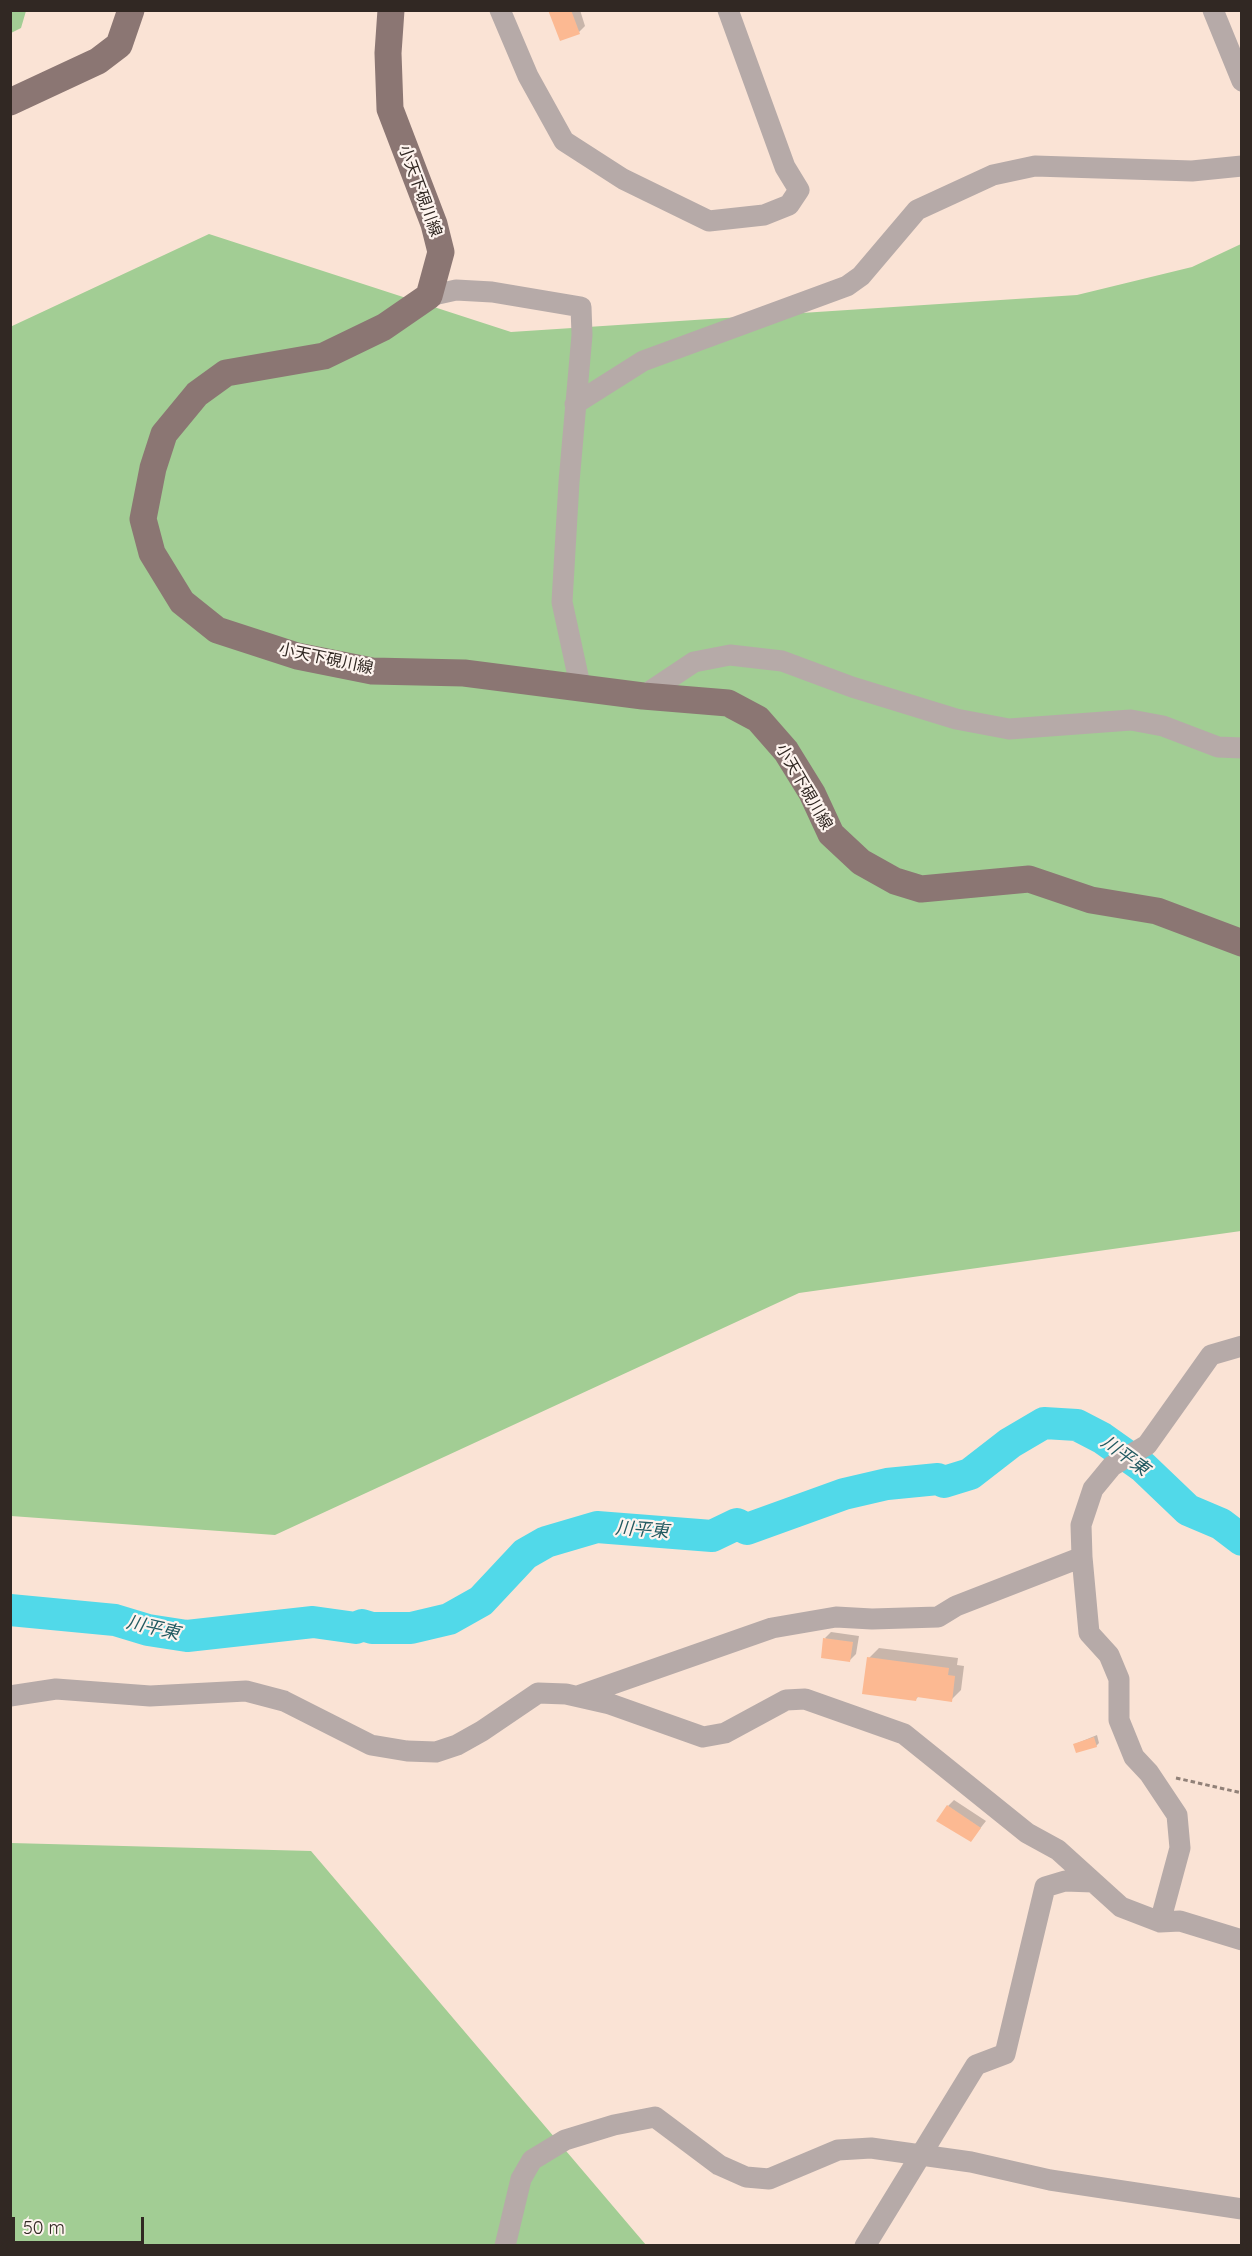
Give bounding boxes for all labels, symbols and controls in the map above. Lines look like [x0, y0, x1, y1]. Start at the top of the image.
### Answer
street label: 小天下硯川線 [395, 143, 445, 239]
street label: 小天下硯川線 [277, 640, 375, 678]
street label: 小天下硯川線 [772, 741, 836, 833]
water label: 川平東 [1097, 1431, 1153, 1481]
water label: 川平東 [614, 1517, 670, 1543]
water label: 川平東 [124, 1611, 182, 1645]
scale bar [15, 2205, 147, 2243]
text: 50 m [23, 2216, 65, 2239]

